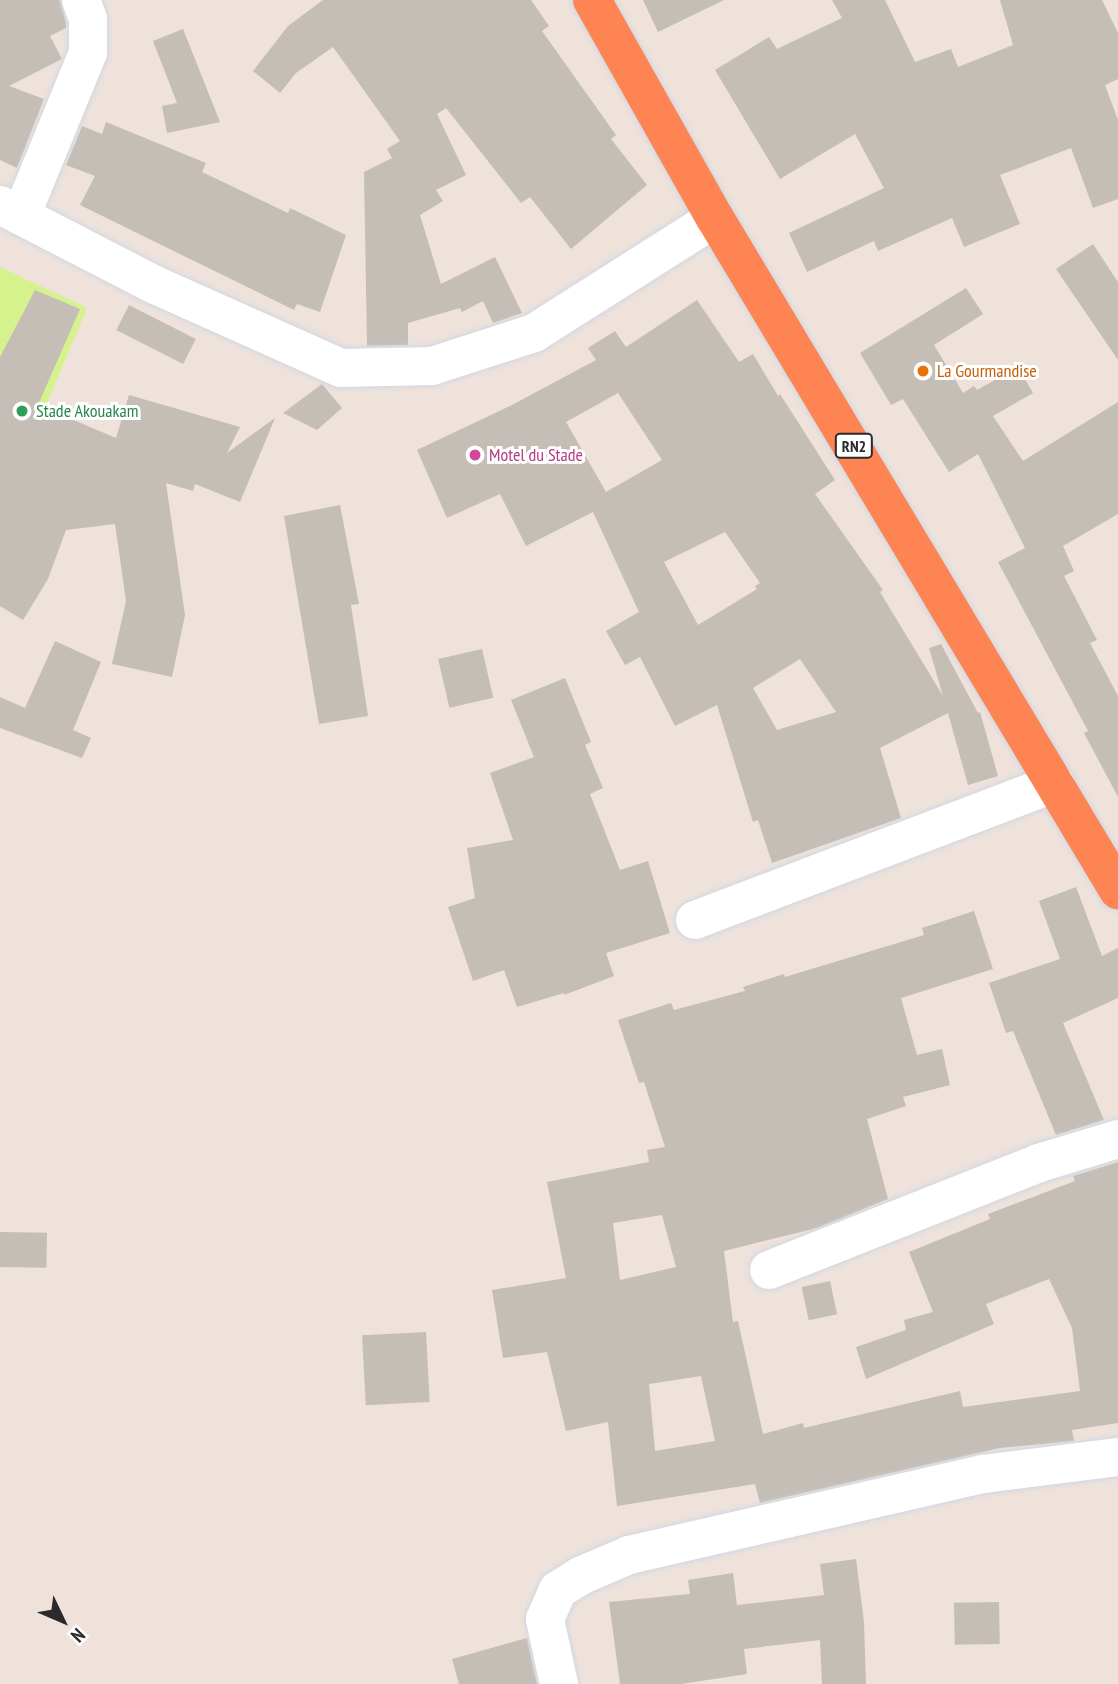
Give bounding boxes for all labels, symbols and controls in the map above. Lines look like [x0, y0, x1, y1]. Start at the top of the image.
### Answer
place label: La Gourmandise [937, 360, 1037, 382]
marker: La Gourmandise [915, 363, 931, 379]
place label: Stade Akouakam [36, 400, 139, 422]
marker: Stade Akouakam [14, 403, 30, 419]
road number: RN2 [835, 434, 873, 458]
place label: Motel du Stade [489, 444, 583, 466]
marker: Motel du Stade [467, 447, 483, 463]
north arrow [28, 1586, 98, 1656]
text: N [66, 1624, 90, 1648]

